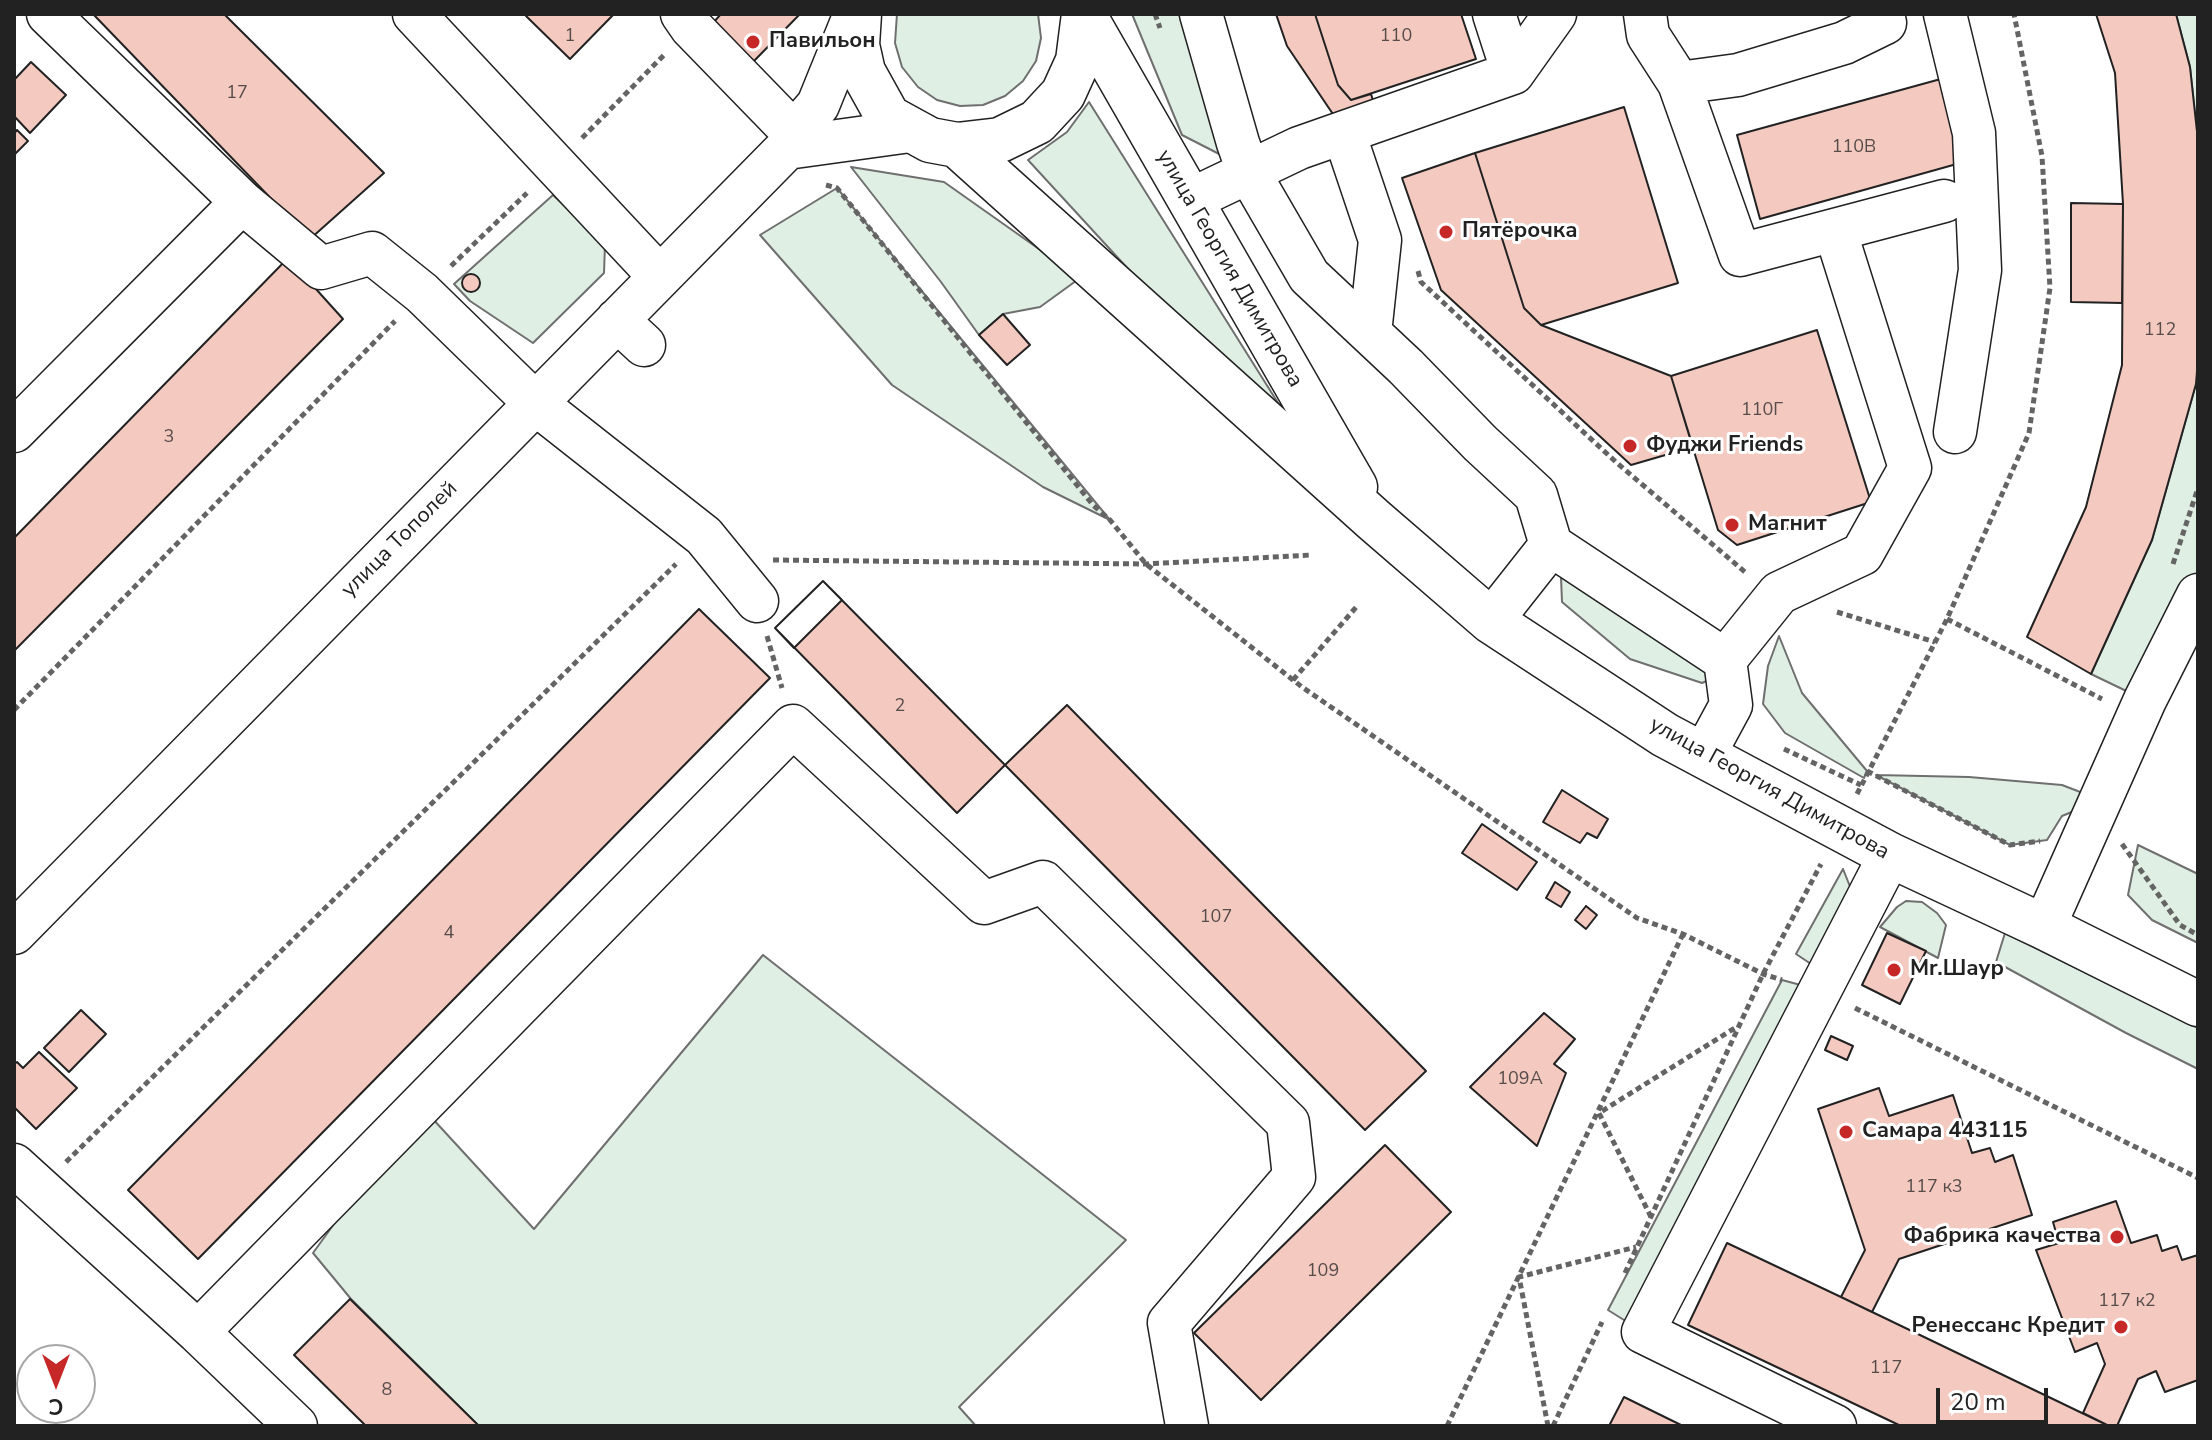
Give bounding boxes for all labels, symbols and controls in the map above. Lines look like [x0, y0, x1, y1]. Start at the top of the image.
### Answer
house number: 1 [565, 26, 575, 48]
house number: 110 [1380, 26, 1412, 48]
place label: Павильон [769, 29, 876, 55]
marker: Павильон [744, 33, 762, 51]
house number: 17 [226, 83, 248, 105]
house number: 110В [1832, 137, 1876, 159]
street label: улица Георгия Димитрова [1150, 145, 1308, 393]
place label: Пятёрочка [1462, 219, 1577, 245]
marker: Пятёрочка [1437, 223, 1455, 241]
house number: 112 [2144, 320, 2176, 342]
house number: 110Г [1741, 400, 1783, 422]
house number: 3 [164, 427, 174, 449]
place label: Фуджи Friends [1646, 433, 1803, 459]
marker: Фуджи Friends [1621, 437, 1639, 455]
street label: улица Тополей [336, 476, 464, 604]
place label: Магнит [1748, 512, 1827, 538]
marker: Магнит [1723, 516, 1741, 534]
house number: 2 [895, 696, 905, 718]
street label: улица Георгия Димитрова [1644, 712, 1894, 866]
house number: 107 [1200, 907, 1232, 929]
house number: 4 [444, 923, 454, 945]
place label: Mr.Шаур [1910, 957, 2004, 983]
marker: Mr.Шаур [1885, 961, 1903, 979]
house number: 109А [1497, 1069, 1543, 1091]
place label: Самара 443115 [1862, 1119, 2027, 1145]
marker: Самара 443115 [1837, 1123, 1855, 1141]
house number: 117 к3 [1905, 1177, 1963, 1199]
place label: Фабрика качества [1903, 1224, 2101, 1250]
marker: Фабрика качества [2108, 1228, 2126, 1246]
house number: 109 [1307, 1261, 1339, 1283]
house number: 117 к2 [2098, 1291, 2156, 1313]
place label: Ренессанс Кредит [1912, 1314, 2105, 1340]
marker: Ренессанс Кредит [2112, 1318, 2130, 1336]
north arrow [16, 1344, 96, 1424]
house number: 117 [1870, 1358, 1902, 1380]
scale bar [1940, 1372, 2052, 1422]
house number: 8 [382, 1380, 392, 1402]
text: 20 m [1950, 1386, 2006, 1418]
text: С [49, 1391, 63, 1421]

